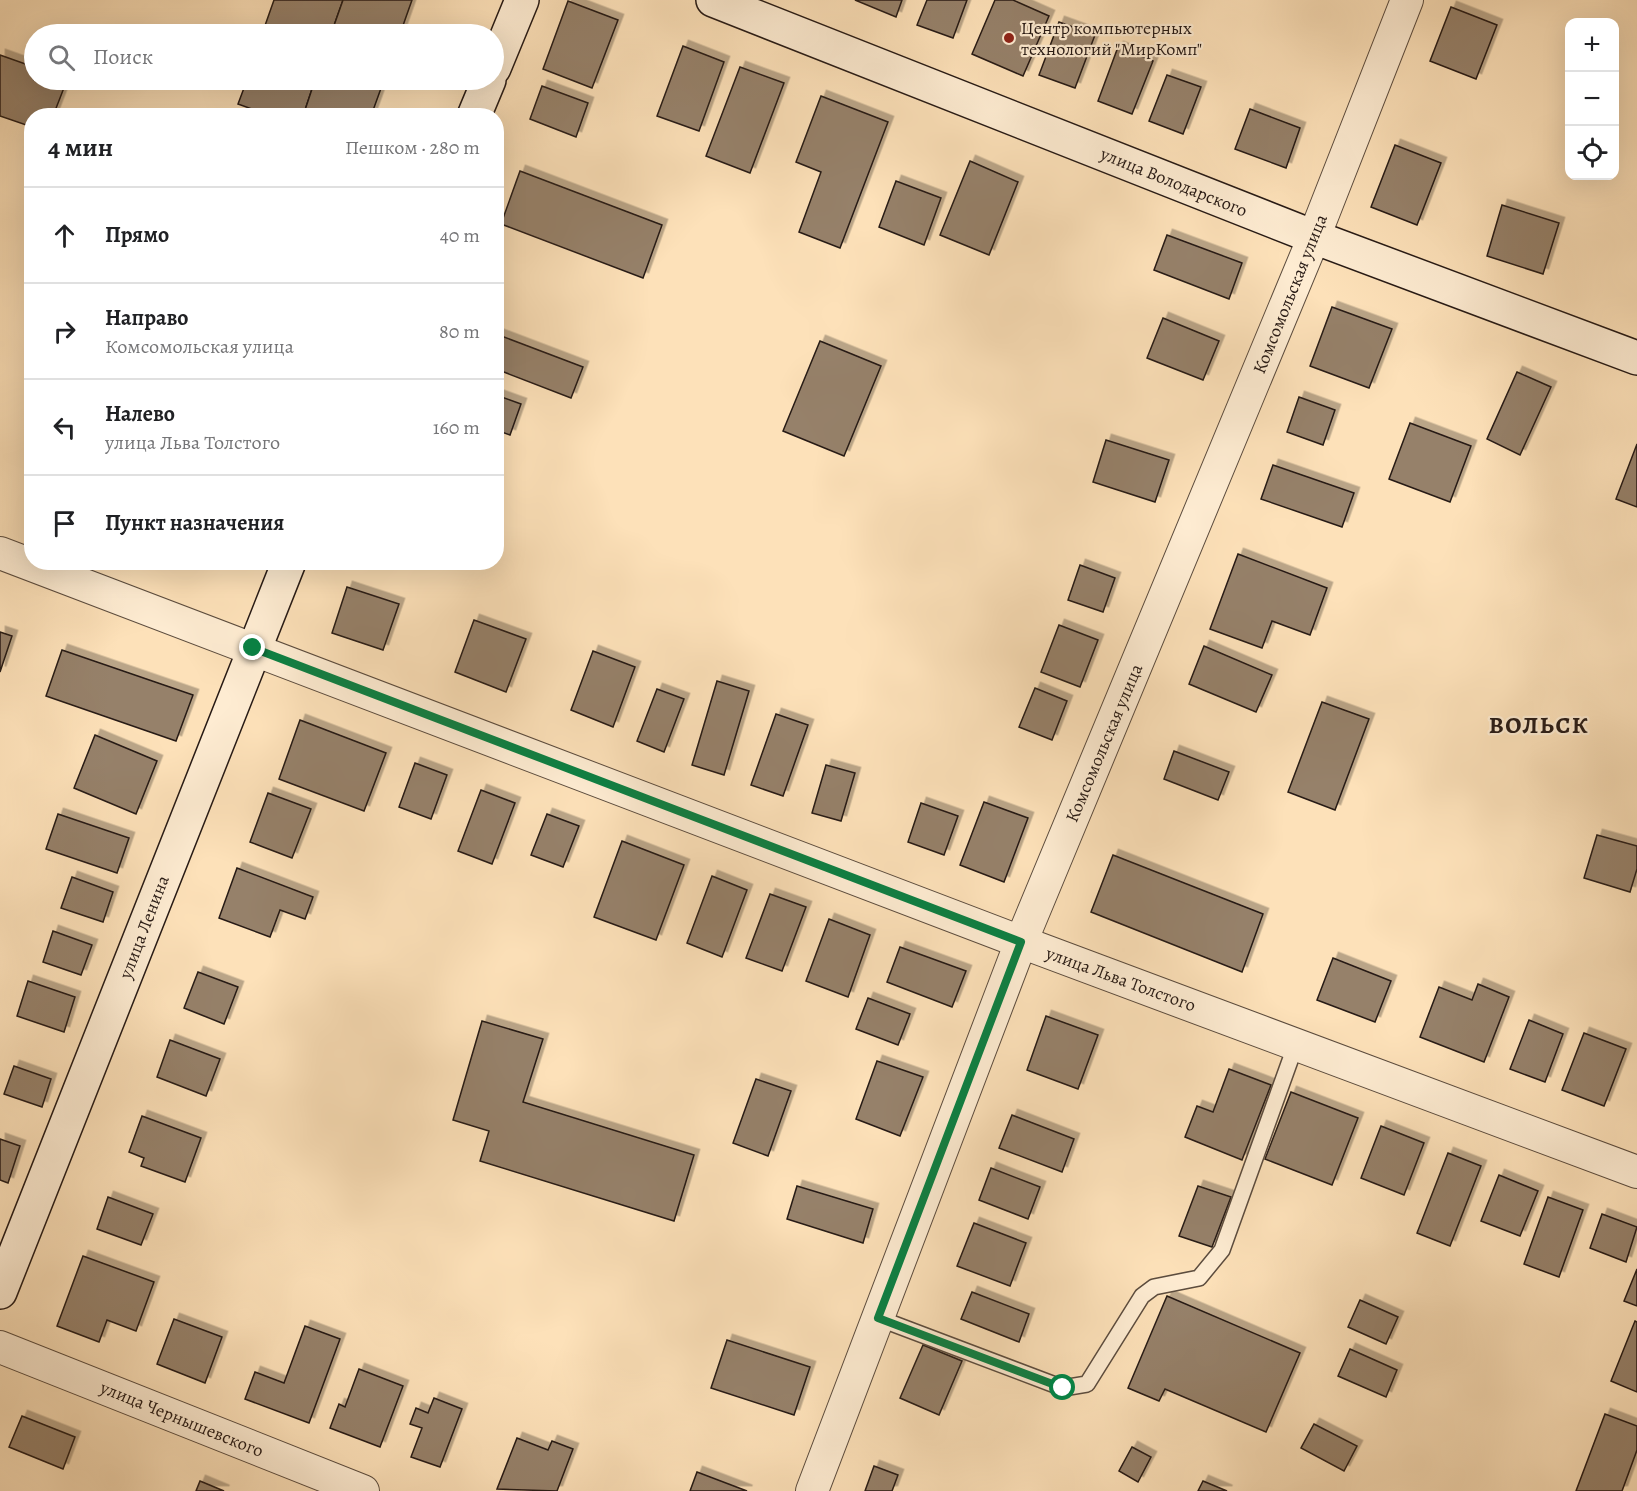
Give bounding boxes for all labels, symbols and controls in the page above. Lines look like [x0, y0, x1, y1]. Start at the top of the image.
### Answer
place label: Центр компьютерных технологий "МирКомп" [1021, 16, 1202, 61]
map controls [1565, 18, 1619, 180]
button: + [1565, 18, 1619, 72]
search box [24, 24, 504, 90]
marker: Центр компьютерных технологий "МирКомп" [1002, 31, 1016, 45]
icon: search [45, 41, 78, 74]
text: Поиск [93, 42, 153, 72]
button: − [1565, 72, 1619, 126]
button: locate [1565, 126, 1619, 180]
text: 4 мин [48, 130, 113, 165]
text: Пешком · 280 m [345, 134, 480, 161]
street label: улица Володарского [1096, 141, 1251, 222]
street label: Комсомольская улица [1247, 210, 1333, 377]
icon: ahead [48, 219, 81, 252]
text: Прямо [105, 220, 169, 250]
text: 40 m [440, 222, 480, 249]
text: Направо [105, 303, 188, 333]
icon: right [48, 315, 81, 348]
text: 80 m [439, 318, 480, 345]
text: Комсомольская улица [105, 333, 294, 360]
text: Налево [105, 399, 175, 429]
icon: left [48, 411, 81, 444]
text: 160 m [433, 414, 480, 441]
text: улица Льва Толстого [105, 429, 280, 456]
icon: arrive [48, 507, 81, 540]
text: Пункт назначения [105, 508, 284, 538]
route end [239, 634, 265, 660]
street label: Комсомольская улица [1060, 659, 1149, 826]
district label: ВОЛЬСК [1489, 709, 1589, 741]
street label: улица Ленина [113, 871, 175, 983]
street label: улица Льва Толстого [1042, 940, 1199, 1017]
route start [1049, 1374, 1075, 1400]
street label: улица Чернышевского [96, 1375, 267, 1463]

